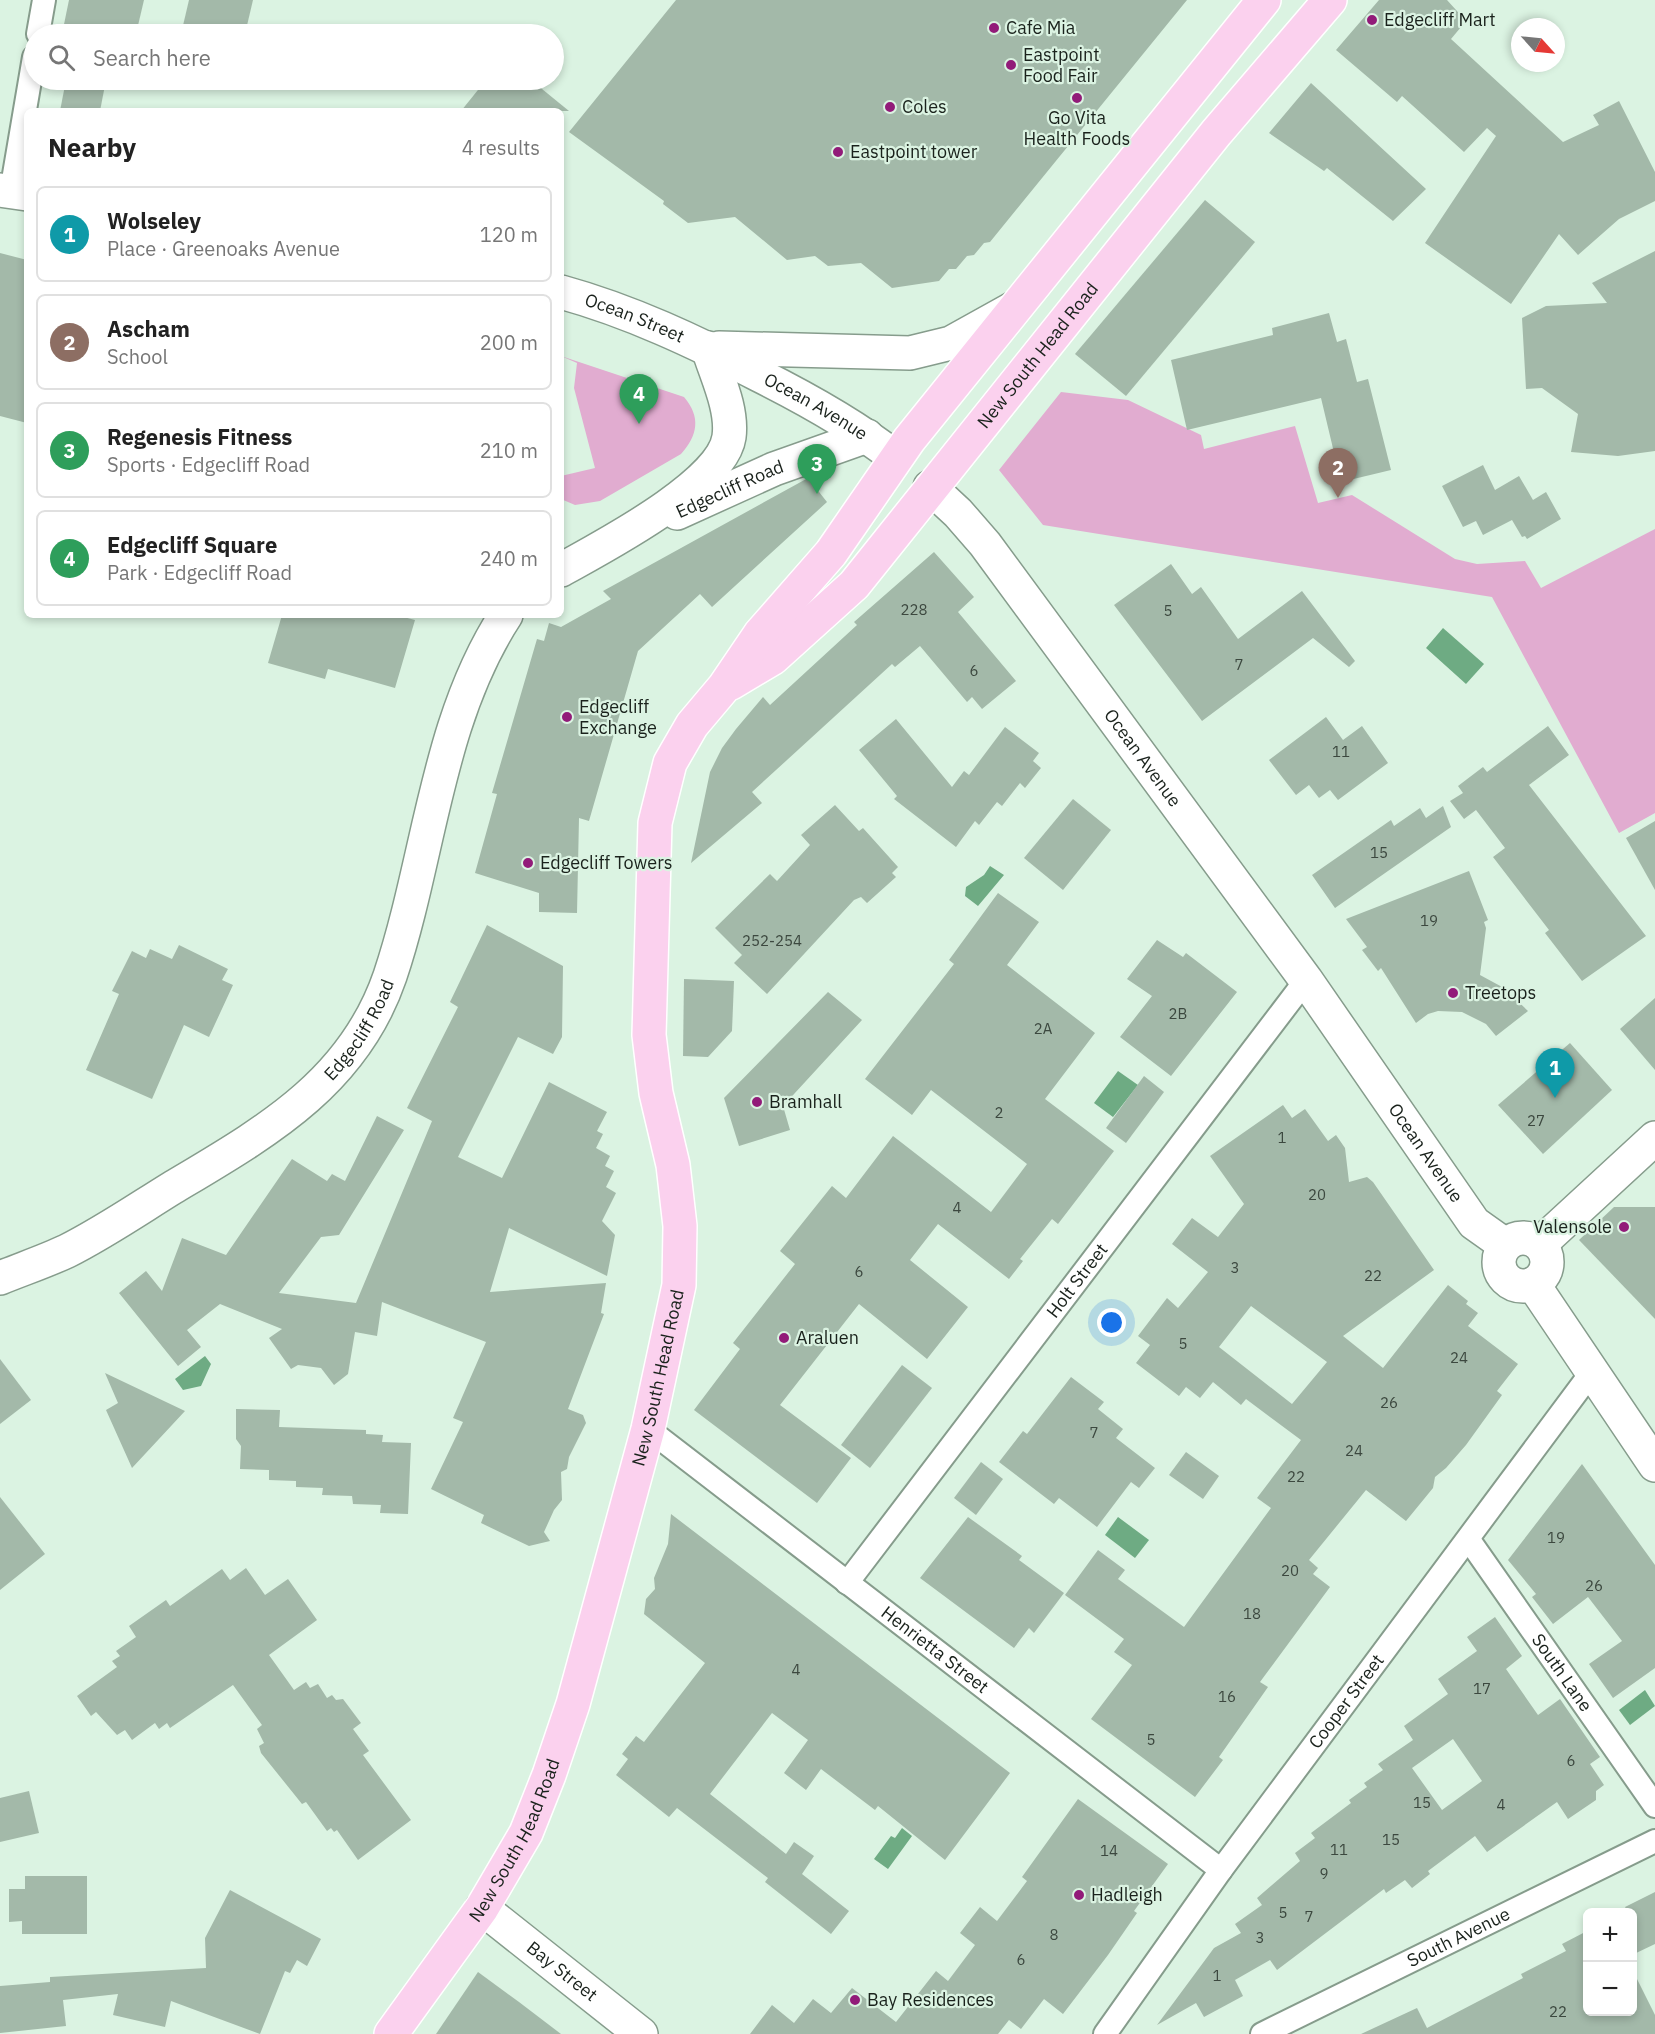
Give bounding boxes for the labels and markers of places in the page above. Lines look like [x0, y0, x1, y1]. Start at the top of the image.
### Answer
place label: Edgecliff Mart [1384, 8, 1496, 31]
marker: Edgecliff Mart [1365, 13, 1379, 27]
place label: Cafe Mia [1006, 16, 1076, 39]
marker: Cafe Mia [987, 21, 1001, 35]
place label: Eastpoint Food Fair [1023, 43, 1100, 87]
marker: Eastpoint Food Fair [1004, 58, 1018, 72]
marker: Go Vita Health Foods [1070, 91, 1084, 105]
place label: Coles [902, 95, 947, 118]
marker: Coles [883, 100, 897, 114]
place label: Go Vita Health Foods [1024, 106, 1130, 150]
place label: Eastpoint tower [850, 140, 978, 163]
marker: Eastpoint tower [831, 145, 845, 159]
pin: 4 [620, 374, 658, 424]
pin: 3 [798, 444, 836, 494]
pin: 2 [1318, 448, 1358, 498]
place label: Edgecliff Exchange [579, 695, 657, 739]
marker: Edgecliff Exchange [560, 710, 574, 724]
place label: Edgecliff Towers [540, 851, 673, 874]
marker: Edgecliff Towers [521, 856, 535, 870]
place label: Treetops [1465, 981, 1536, 1004]
marker: Treetops [1446, 986, 1460, 1000]
pin: 1 [1536, 1048, 1574, 1098]
place label: Bramhall [769, 1090, 842, 1113]
marker: Bramhall [750, 1095, 764, 1109]
place label: Valensole [1533, 1215, 1612, 1238]
marker: Valensole [1617, 1220, 1631, 1234]
place label: Araluen [796, 1326, 859, 1349]
marker: Araluen [777, 1331, 791, 1345]
place label: Hadleigh [1091, 1883, 1163, 1906]
marker: Hadleigh [1072, 1888, 1086, 1902]
place label: Bay Residences [867, 1988, 994, 2011]
marker: Bay Residences [848, 1993, 862, 2007]

